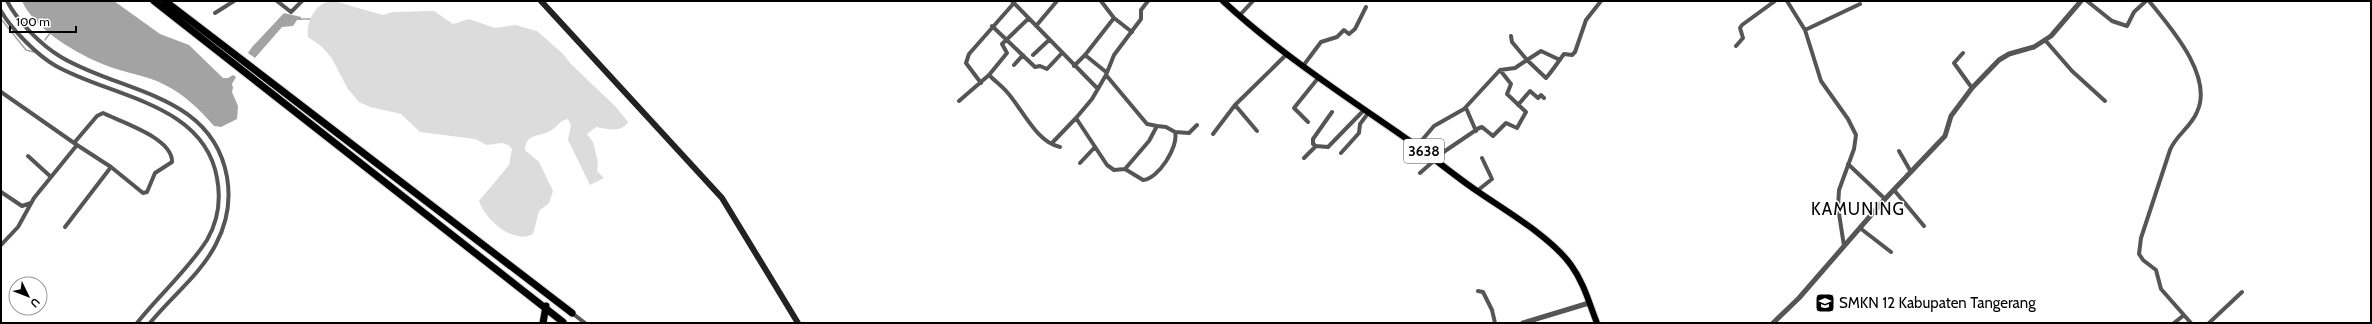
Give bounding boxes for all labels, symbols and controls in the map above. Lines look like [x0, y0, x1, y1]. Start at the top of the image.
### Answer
scale bar [10, 8, 76, 34]
text: 100 m [16, 14, 50, 29]
road number: 3638 [1404, 139, 1444, 163]
district label: KAMUNING [1811, 199, 1905, 219]
north arrow [8, 276, 48, 316]
school or university icon: SMKN 12 Kabupaten Tangerang [1814, 292, 1836, 314]
place label: SMKN 12 Kabupaten Tangerang [1839, 294, 2036, 312]
text: U [27, 295, 43, 311]

